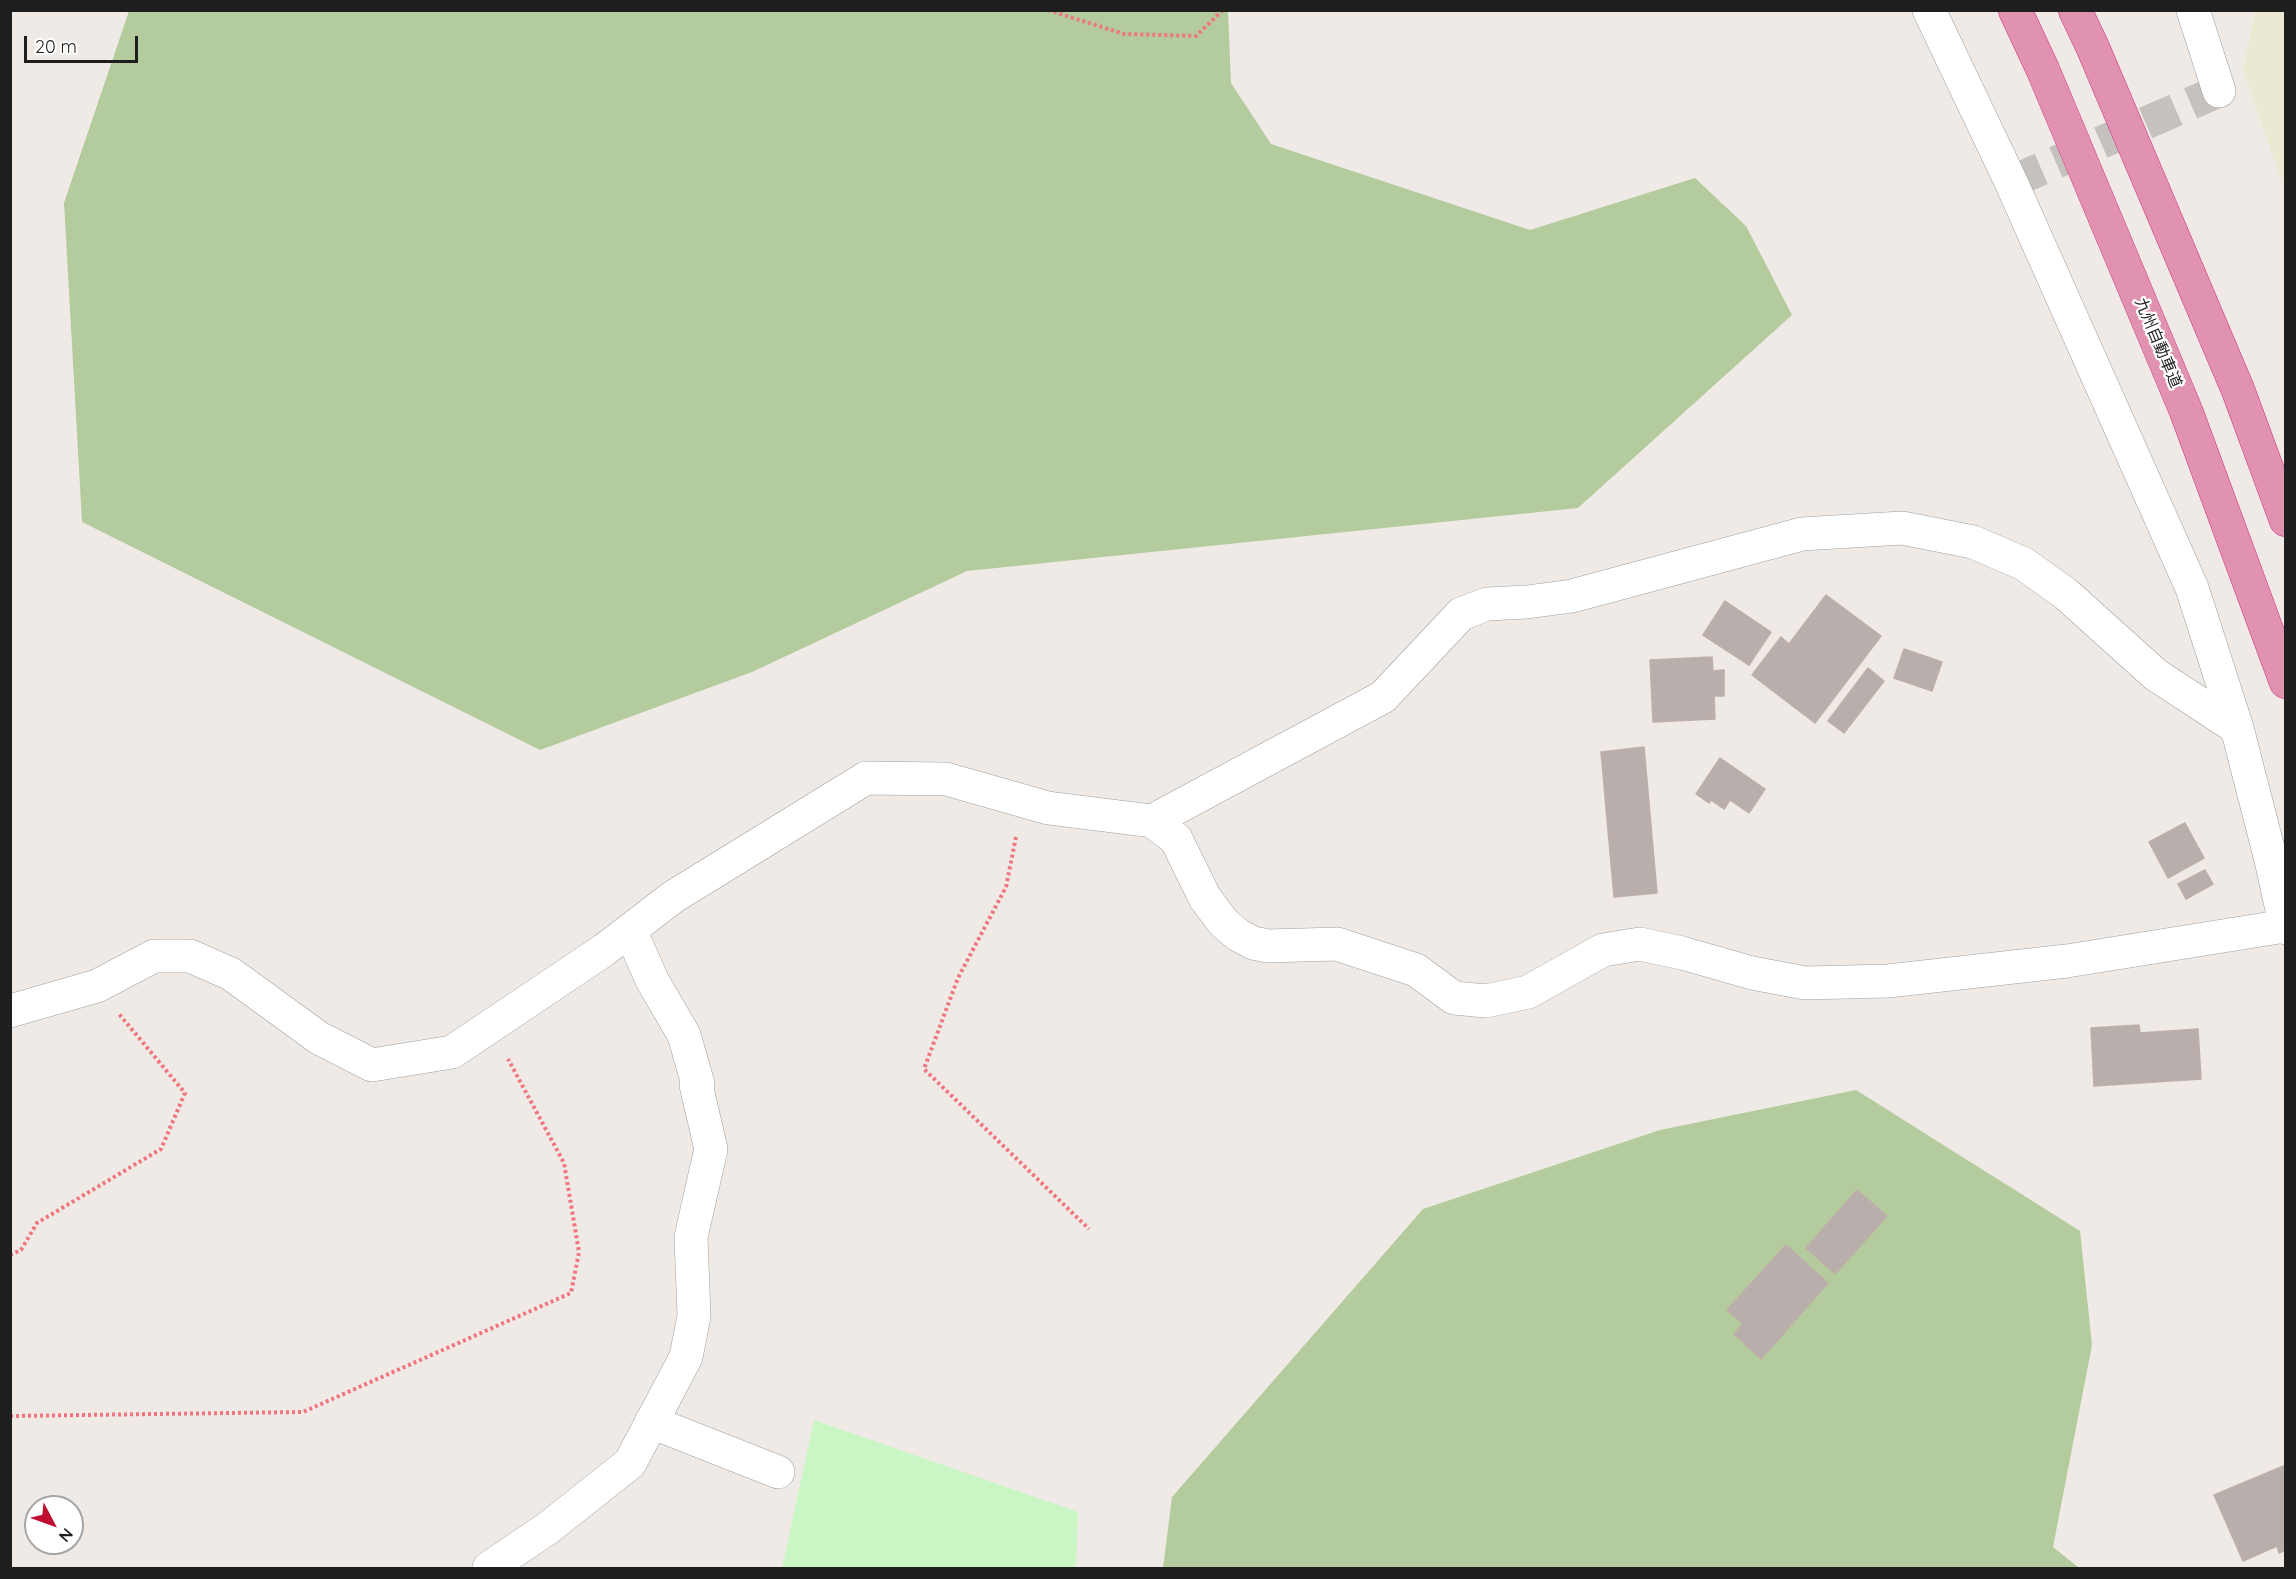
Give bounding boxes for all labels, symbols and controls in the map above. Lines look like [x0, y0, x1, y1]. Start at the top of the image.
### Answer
scale bar [27, 24, 141, 62]
text: 20 m [35, 35, 77, 58]
street label: 九州自動車道 [2130, 295, 2186, 391]
north arrow [24, 1495, 84, 1555]
text: N [55, 1524, 77, 1546]

